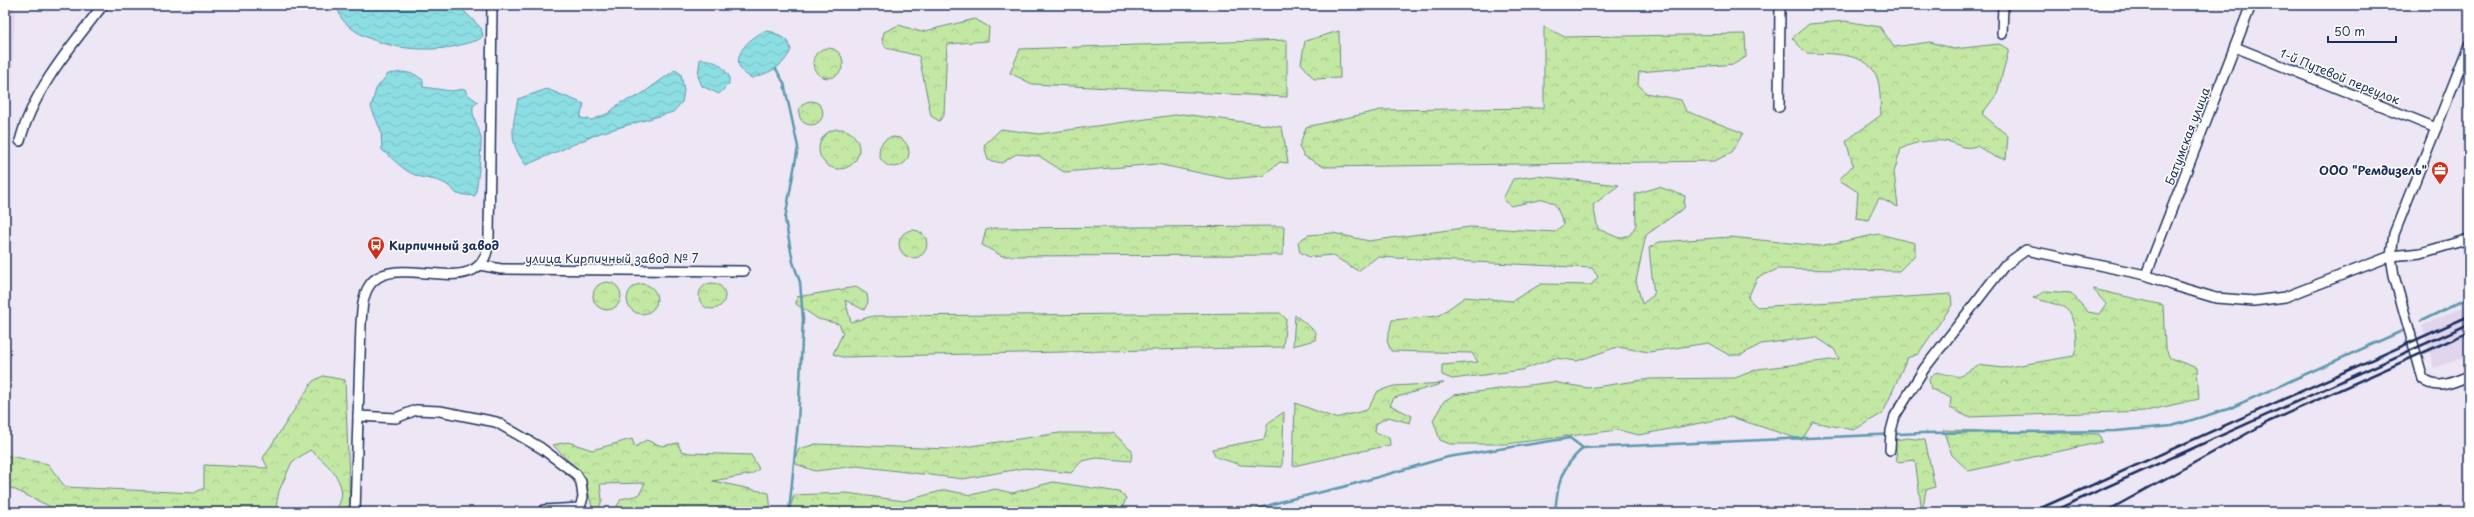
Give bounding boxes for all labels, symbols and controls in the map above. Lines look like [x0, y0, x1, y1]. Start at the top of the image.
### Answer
scale bar [2328, 18, 2396, 44]
text: 50 m [2334, 22, 2365, 40]
street label: 1-й Путевой переулок [2277, 44, 2404, 109]
street label: Батумская улица [2160, 84, 2214, 188]
office icon: ООО "Ремдизель" [2430, 160, 2450, 185]
place label: ООО "Ремдизель" [2319, 161, 2427, 179]
bus stop icon: Кирпичный завод [366, 235, 386, 260]
place label: Кирпичный завод [389, 236, 499, 254]
street label: улица Кирпичный завод № 7 [525, 249, 699, 267]

